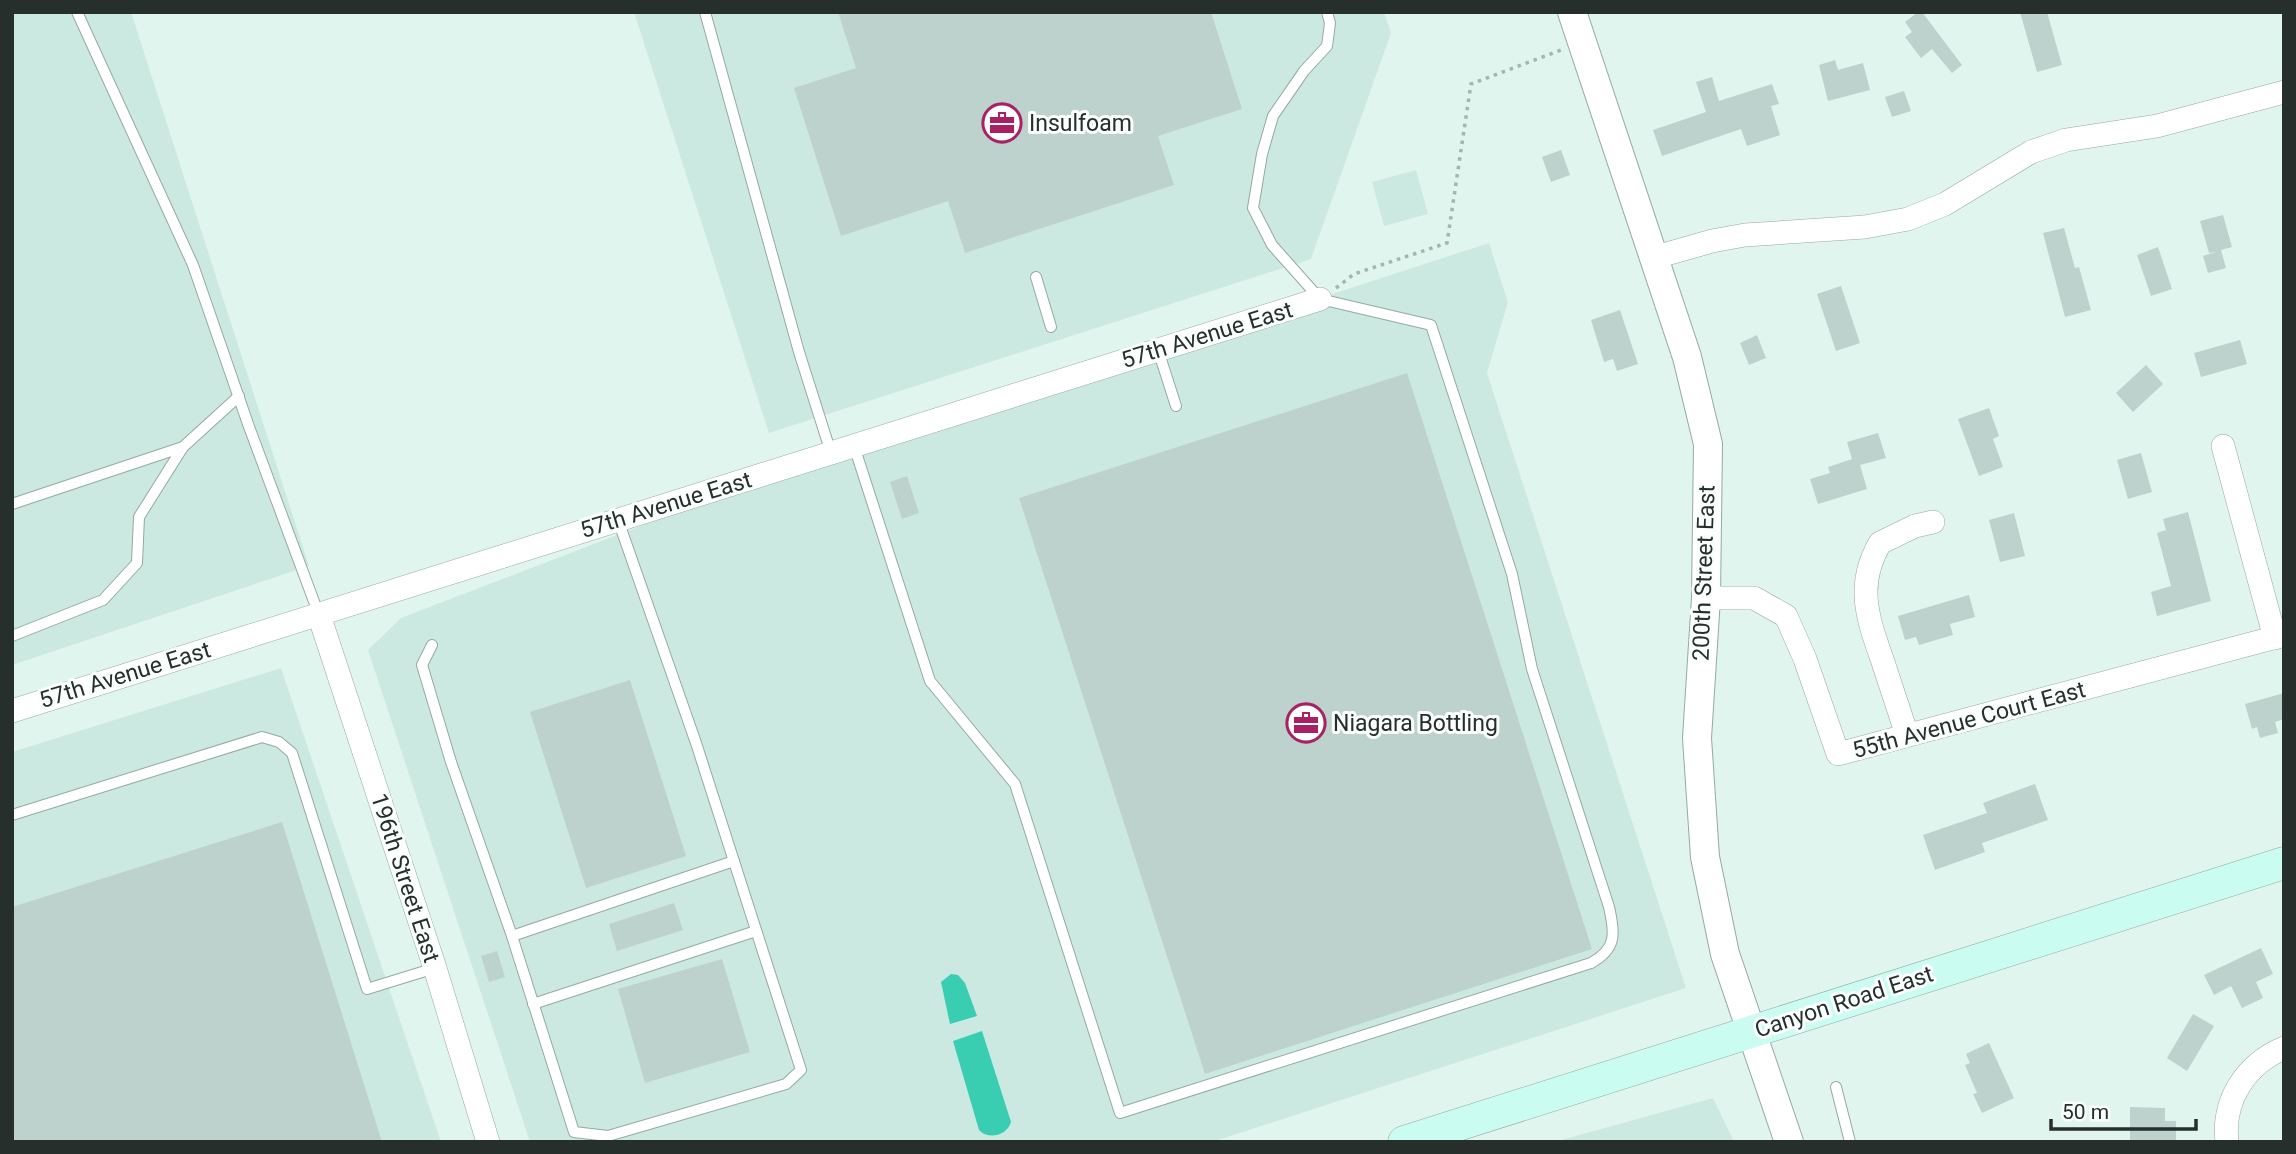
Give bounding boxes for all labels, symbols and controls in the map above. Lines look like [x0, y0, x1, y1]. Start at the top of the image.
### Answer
office icon: Insulfoam [981, 102, 1023, 144]
place label: Insulfoam [1029, 110, 1132, 137]
street label: 57th Avenue East [1118, 296, 1296, 374]
street label: 57th Avenue East [577, 466, 755, 544]
street label: 200th Street East [1687, 485, 1721, 661]
street label: 57th Avenue East [36, 636, 214, 714]
street label: 55th Avenue Court East [1850, 676, 2088, 764]
office icon: Niagara Bottling [1285, 702, 1327, 744]
place label: Niagara Bottling [1333, 710, 1498, 737]
street label: 196th Street East [365, 790, 445, 966]
street label: Canyon Road East [1751, 960, 1937, 1044]
scale bar [2051, 1088, 2196, 1132]
text: 50 m [2062, 1100, 2109, 1124]

